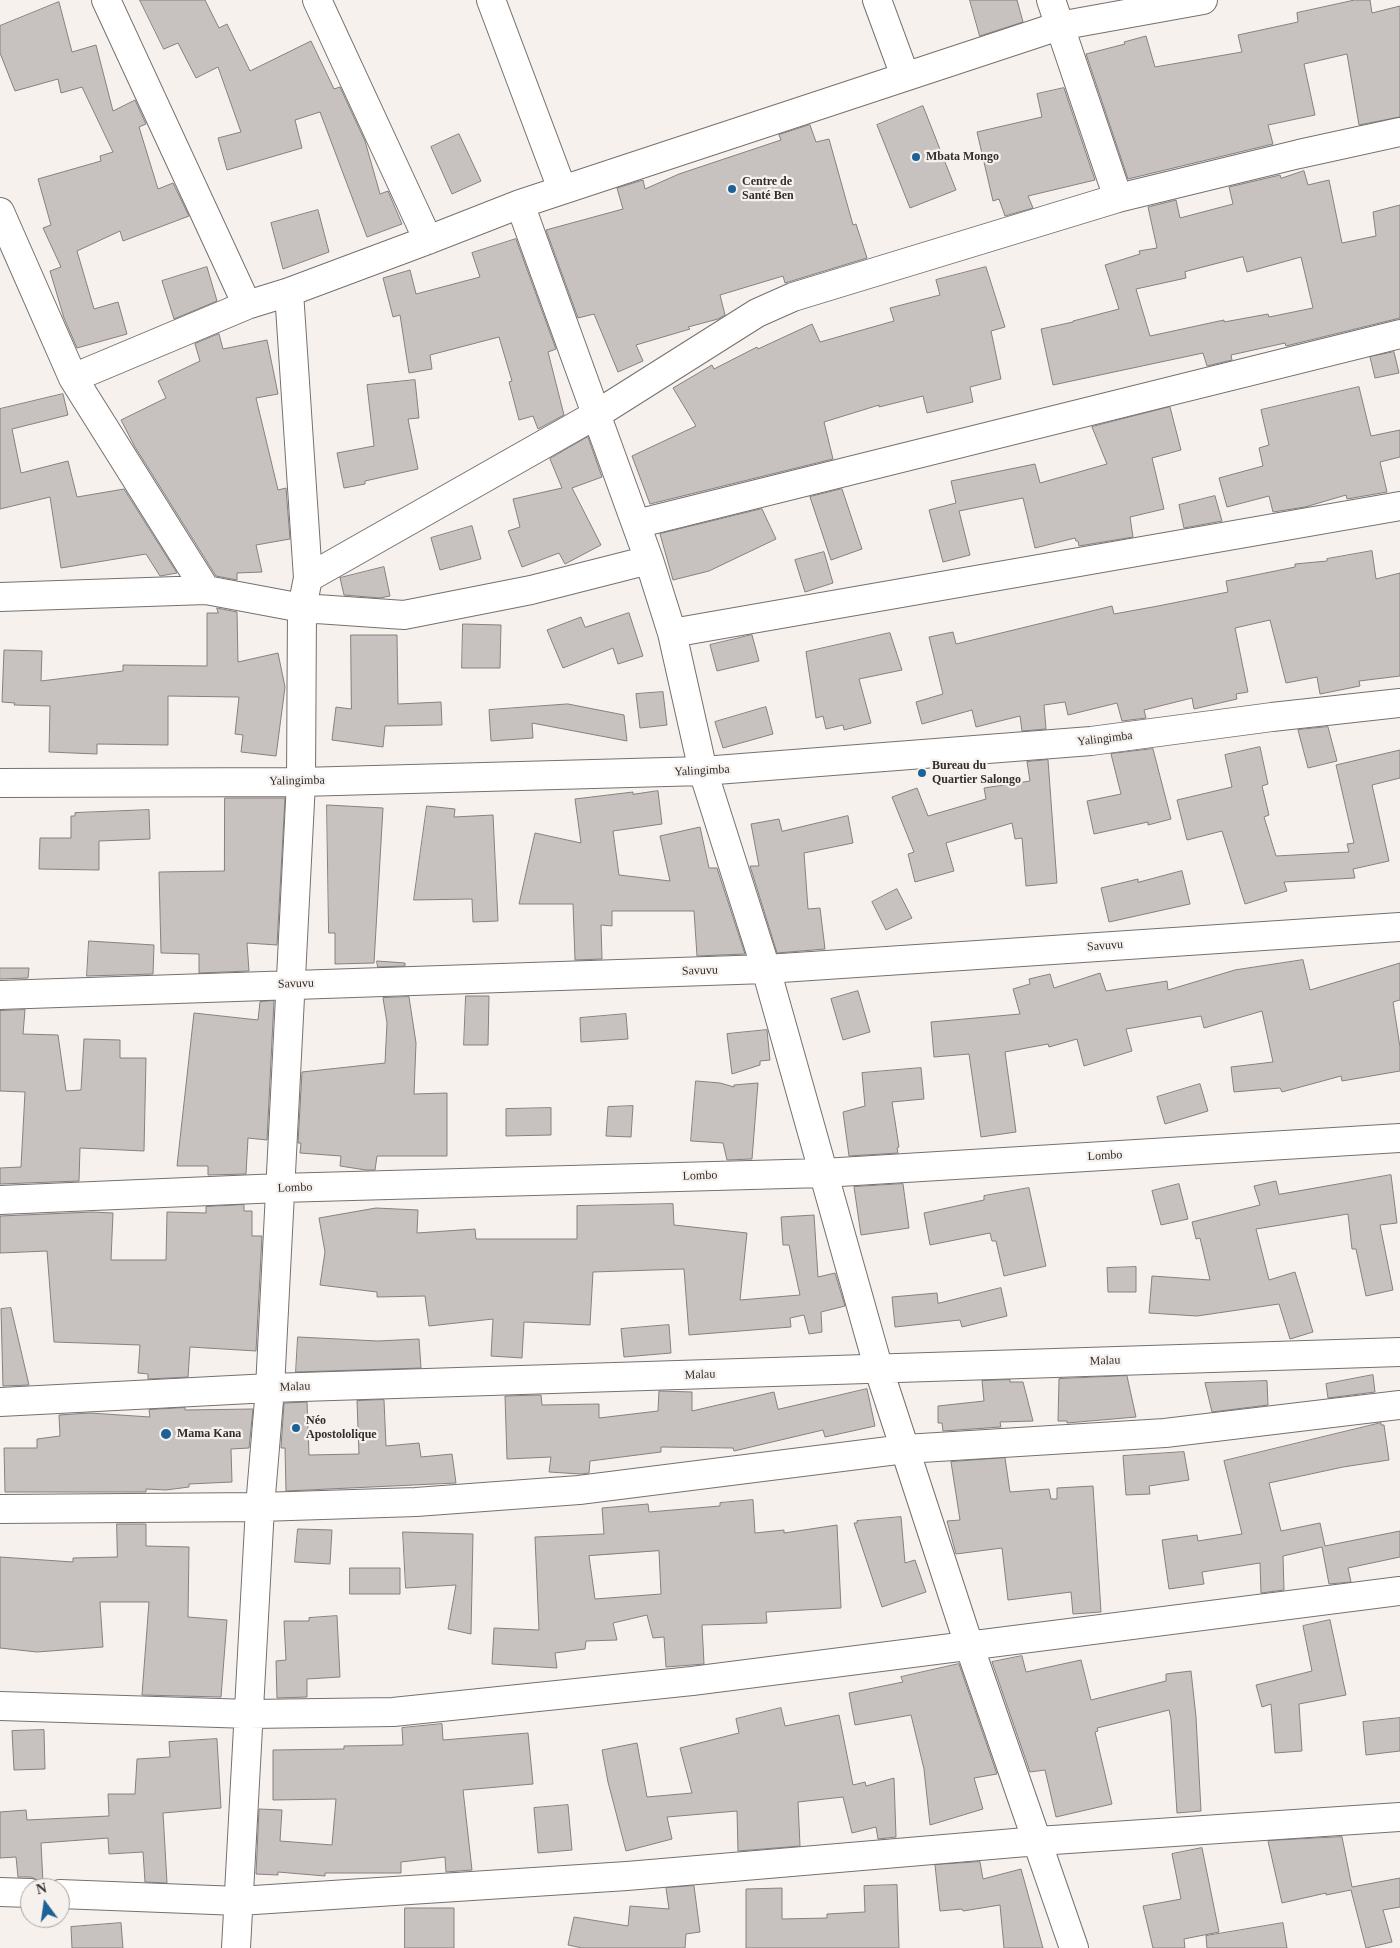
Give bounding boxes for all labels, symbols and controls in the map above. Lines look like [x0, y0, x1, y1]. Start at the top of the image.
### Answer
place label: Mbata Mongo [926, 150, 999, 164]
marker: Mbata Mongo [910, 151, 922, 163]
place label: Centre de Santé Ben [742, 175, 794, 203]
marker: Centre de Santé Ben [726, 183, 738, 195]
street label: Yalingimba [1077, 728, 1133, 750]
place label: Bureau du Quartier Salongo [932, 759, 1021, 787]
street label: Yalingimba [674, 762, 730, 780]
marker: Bureau du Quartier Salongo [916, 767, 928, 779]
street label: Yalingimba [269, 773, 325, 789]
street label: Savuvu [1087, 938, 1123, 954]
street label: Savuvu [682, 963, 718, 979]
street label: Savuvu [278, 976, 314, 992]
street label: Lombo [1087, 1148, 1123, 1164]
street label: Lombo [682, 1168, 718, 1184]
street label: Lombo [277, 1180, 313, 1196]
street label: Malau [1089, 1353, 1121, 1369]
street label: Malau [684, 1367, 716, 1383]
street label: Malau [279, 1379, 311, 1395]
place label: Néo Apostololique [306, 1414, 377, 1442]
marker: Néo Apostololique [290, 1422, 302, 1434]
marker: Mama Kana [159, 1427, 173, 1441]
place label: Mama Kana [177, 1427, 241, 1441]
north arrow [20, 1878, 70, 1928]
text: N [35, 1880, 48, 1897]

